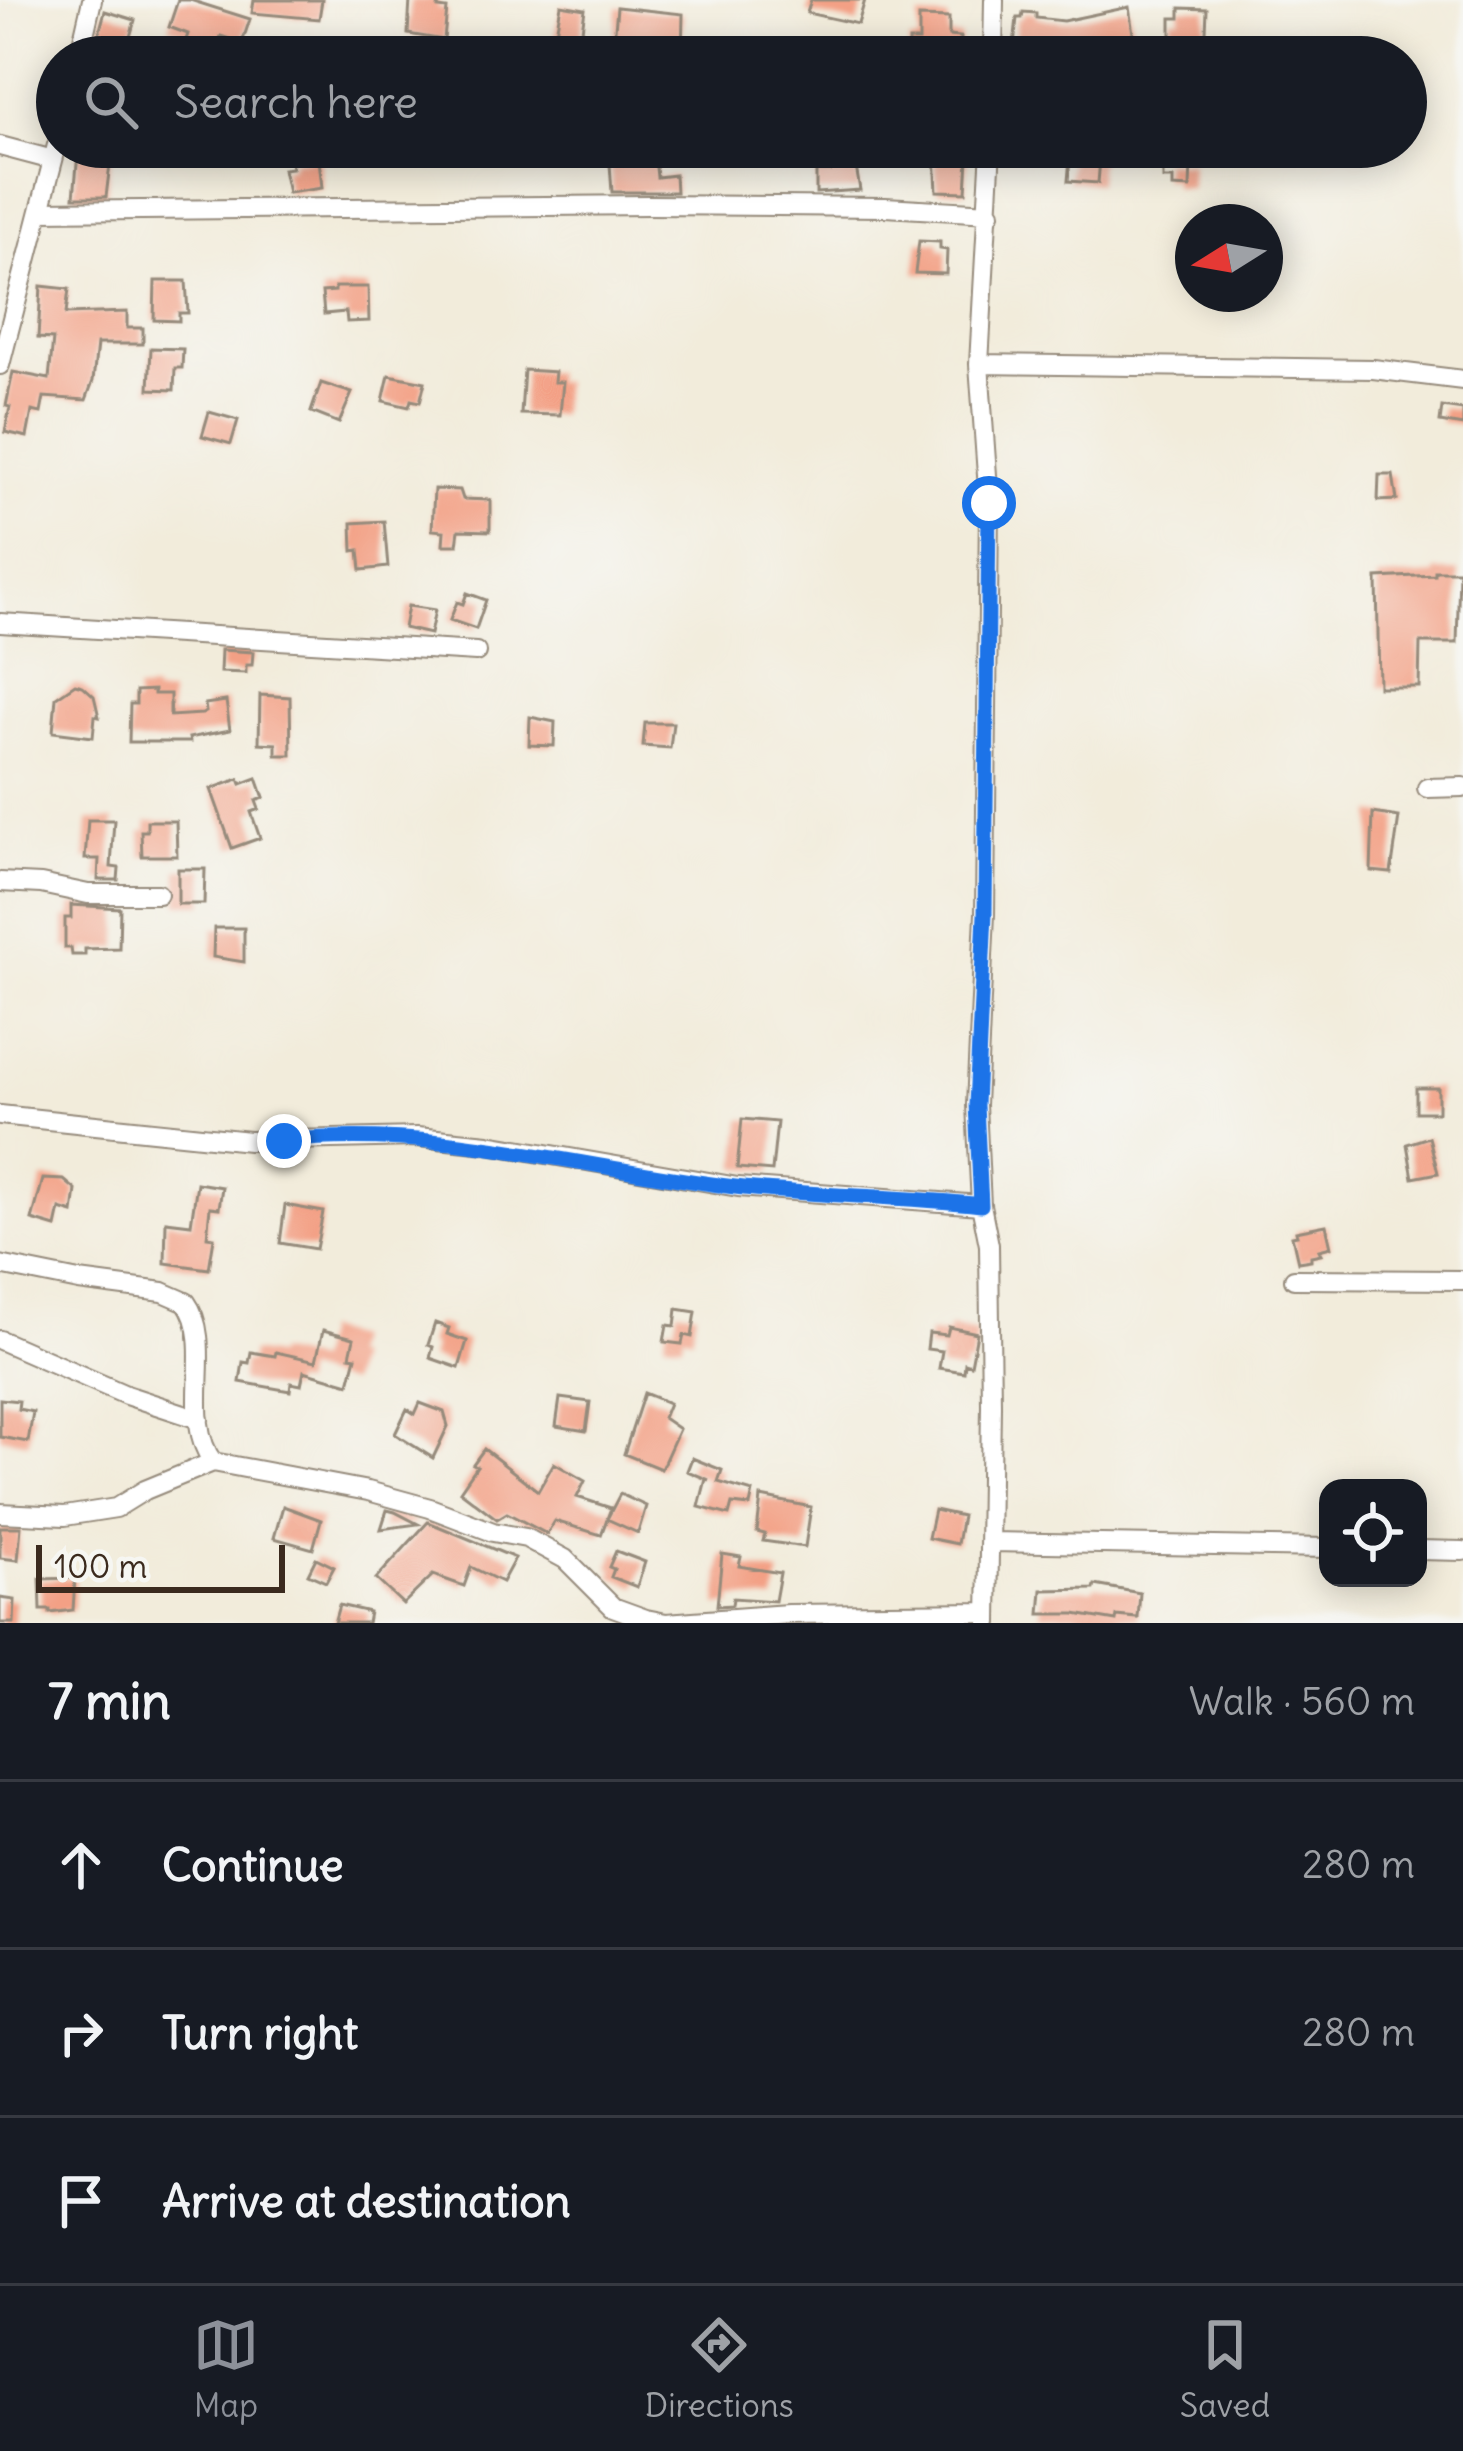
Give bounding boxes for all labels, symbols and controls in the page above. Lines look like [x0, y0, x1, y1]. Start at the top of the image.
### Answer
search box [36, 36, 1427, 168]
icon: search [78, 69, 144, 135]
text: Search here [174, 74, 418, 130]
north arrow [1175, 204, 1283, 312]
route start [962, 476, 1016, 530]
route end [257, 1114, 311, 1168]
map controls [1319, 1479, 1427, 1587]
button: locate [1319, 1479, 1427, 1587]
scale bar [36, 1539, 285, 1592]
text: 100 m [54, 1545, 147, 1587]
text: 7 min [48, 1669, 171, 1733]
text: Walk · 560 m [1189, 1677, 1415, 1726]
icon: ahead [48, 1832, 114, 1898]
text: Continue [162, 1837, 344, 1893]
text: 280 m [1302, 1840, 1415, 1889]
icon: right [48, 2000, 114, 2066]
text: Turn right [162, 2005, 358, 2061]
text: 280 m [1302, 2008, 1415, 2057]
icon: arrive [48, 2168, 114, 2234]
text: Arrive at destination [162, 2173, 571, 2229]
tab: Map [193, 2312, 259, 2426]
tab: Directions [645, 2312, 794, 2426]
tab: Saved [1180, 2312, 1270, 2426]

